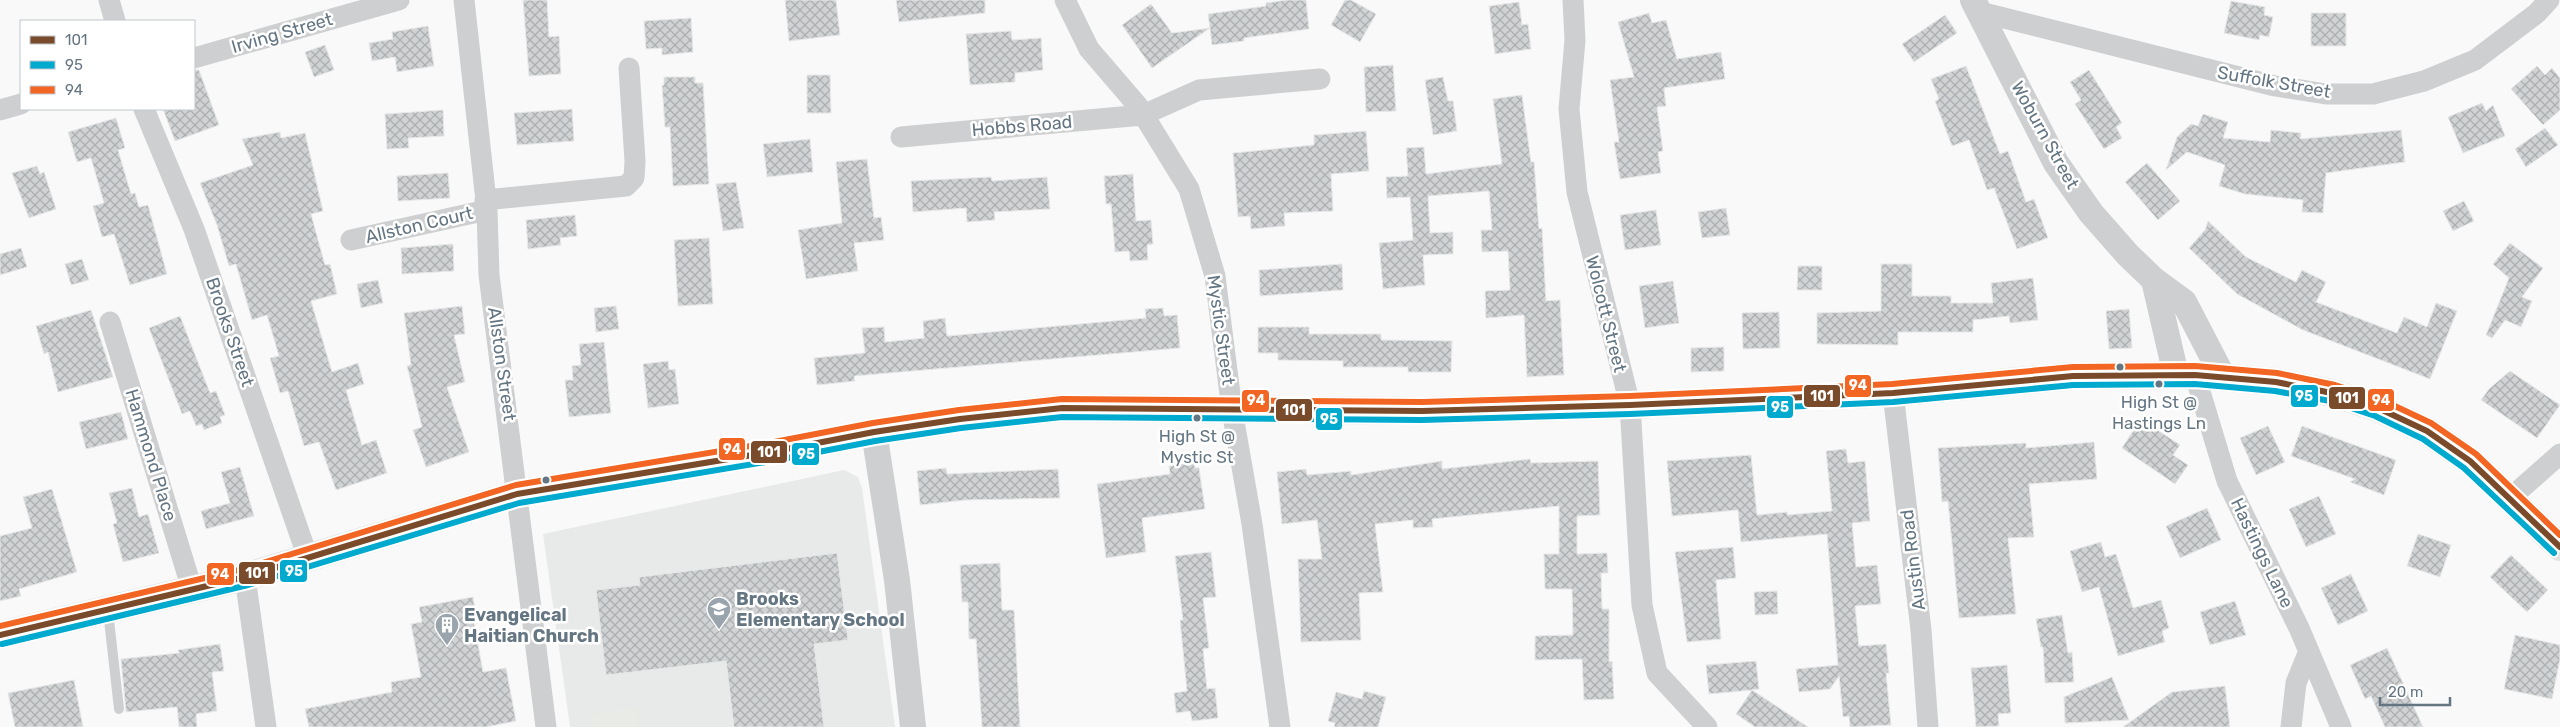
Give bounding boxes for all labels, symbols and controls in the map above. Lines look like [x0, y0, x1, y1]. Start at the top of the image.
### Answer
street label: Irving Street [229, 8, 335, 58]
legend [20, 20, 195, 110]
text: 101 [65, 31, 87, 49]
text: 95 [65, 56, 83, 74]
street label: Suffolk Street [2216, 61, 2332, 103]
street label: Woburn Street [2006, 77, 2084, 193]
text: 94 [65, 81, 83, 99]
street label: Hobbs Road [971, 111, 1073, 141]
street label: Allston Court [363, 202, 475, 248]
street label: Wolcott Street [1581, 253, 1631, 375]
street label: Brooks Street [201, 274, 259, 390]
street label: Mystic Street [1202, 274, 1240, 386]
street label: Allston Street [483, 306, 521, 422]
unlabelled marker [2115, 362, 2125, 372]
line badge: 94 [1844, 374, 1872, 398]
text: 94 [1849, 377, 1868, 394]
marker: High St @ Hastings Ln [2154, 379, 2164, 389]
line badge: 101 [1803, 384, 1841, 408]
line badge: 95 [2290, 384, 2319, 408]
street label: Hammond Place [120, 386, 182, 524]
line badge: 101 [2328, 386, 2366, 410]
text: 101 [1810, 388, 1834, 405]
text: 95 [2295, 388, 2313, 405]
line badge: 94 [2367, 388, 2395, 412]
line badge: 94 [1241, 389, 1270, 413]
text: 101 [2335, 390, 2359, 407]
text: 94 [1247, 392, 1266, 409]
place label: High St @ Hastings Ln [2112, 392, 2206, 433]
text: 94 [2372, 392, 2391, 409]
line badge: 95 [1766, 395, 1794, 419]
line badge: 101 [1275, 398, 1313, 422]
text: 95 [1771, 399, 1789, 416]
text: 101 [1282, 402, 1306, 419]
line badge: 95 [1315, 407, 1343, 431]
text: 95 [1320, 411, 1338, 428]
marker: High St @ Mystic St [1192, 413, 1202, 423]
place label: High St @ Mystic St [1159, 426, 1235, 467]
line badge: 94 [718, 437, 746, 461]
line badge: 101 [750, 440, 788, 464]
text: 94 [723, 441, 742, 458]
line badge: 95 [791, 442, 820, 466]
text: 101 [757, 444, 781, 461]
text: 95 [797, 446, 815, 463]
unlabelled marker [541, 475, 551, 485]
street label: Hastings Lane [2226, 494, 2298, 612]
street label: Austin Road [1896, 508, 1930, 612]
line badge: 95 [279, 559, 308, 583]
line badge: 101 [238, 561, 276, 585]
line badge: 94 [206, 562, 235, 586]
text: 95 [285, 563, 303, 580]
text: 101 [245, 565, 269, 582]
text: 94 [211, 566, 230, 583]
place label: Brooks Elementary School [736, 588, 905, 631]
school or university icon: Brooks Elementary School [706, 596, 732, 630]
place label: Evangelical Haitian Church [464, 604, 599, 647]
building icon: Evangelical Haitian Church [434, 612, 460, 646]
scale bar [2380, 674, 2450, 706]
text: 20 m [2388, 683, 2423, 701]

